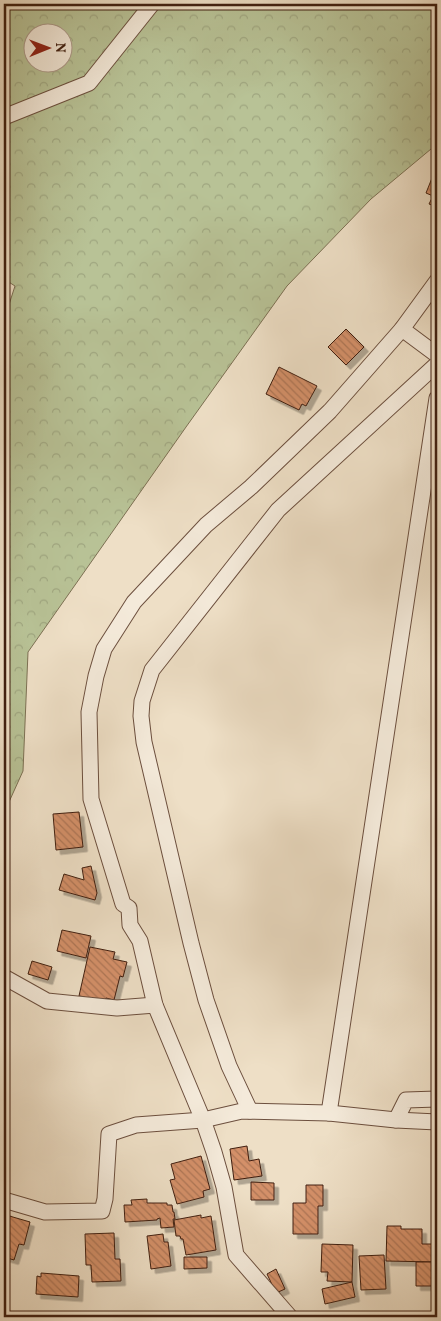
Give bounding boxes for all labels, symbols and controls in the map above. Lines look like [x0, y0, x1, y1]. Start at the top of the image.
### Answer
north arrow [22, 22, 72, 72]
text: N [50, 43, 69, 53]

